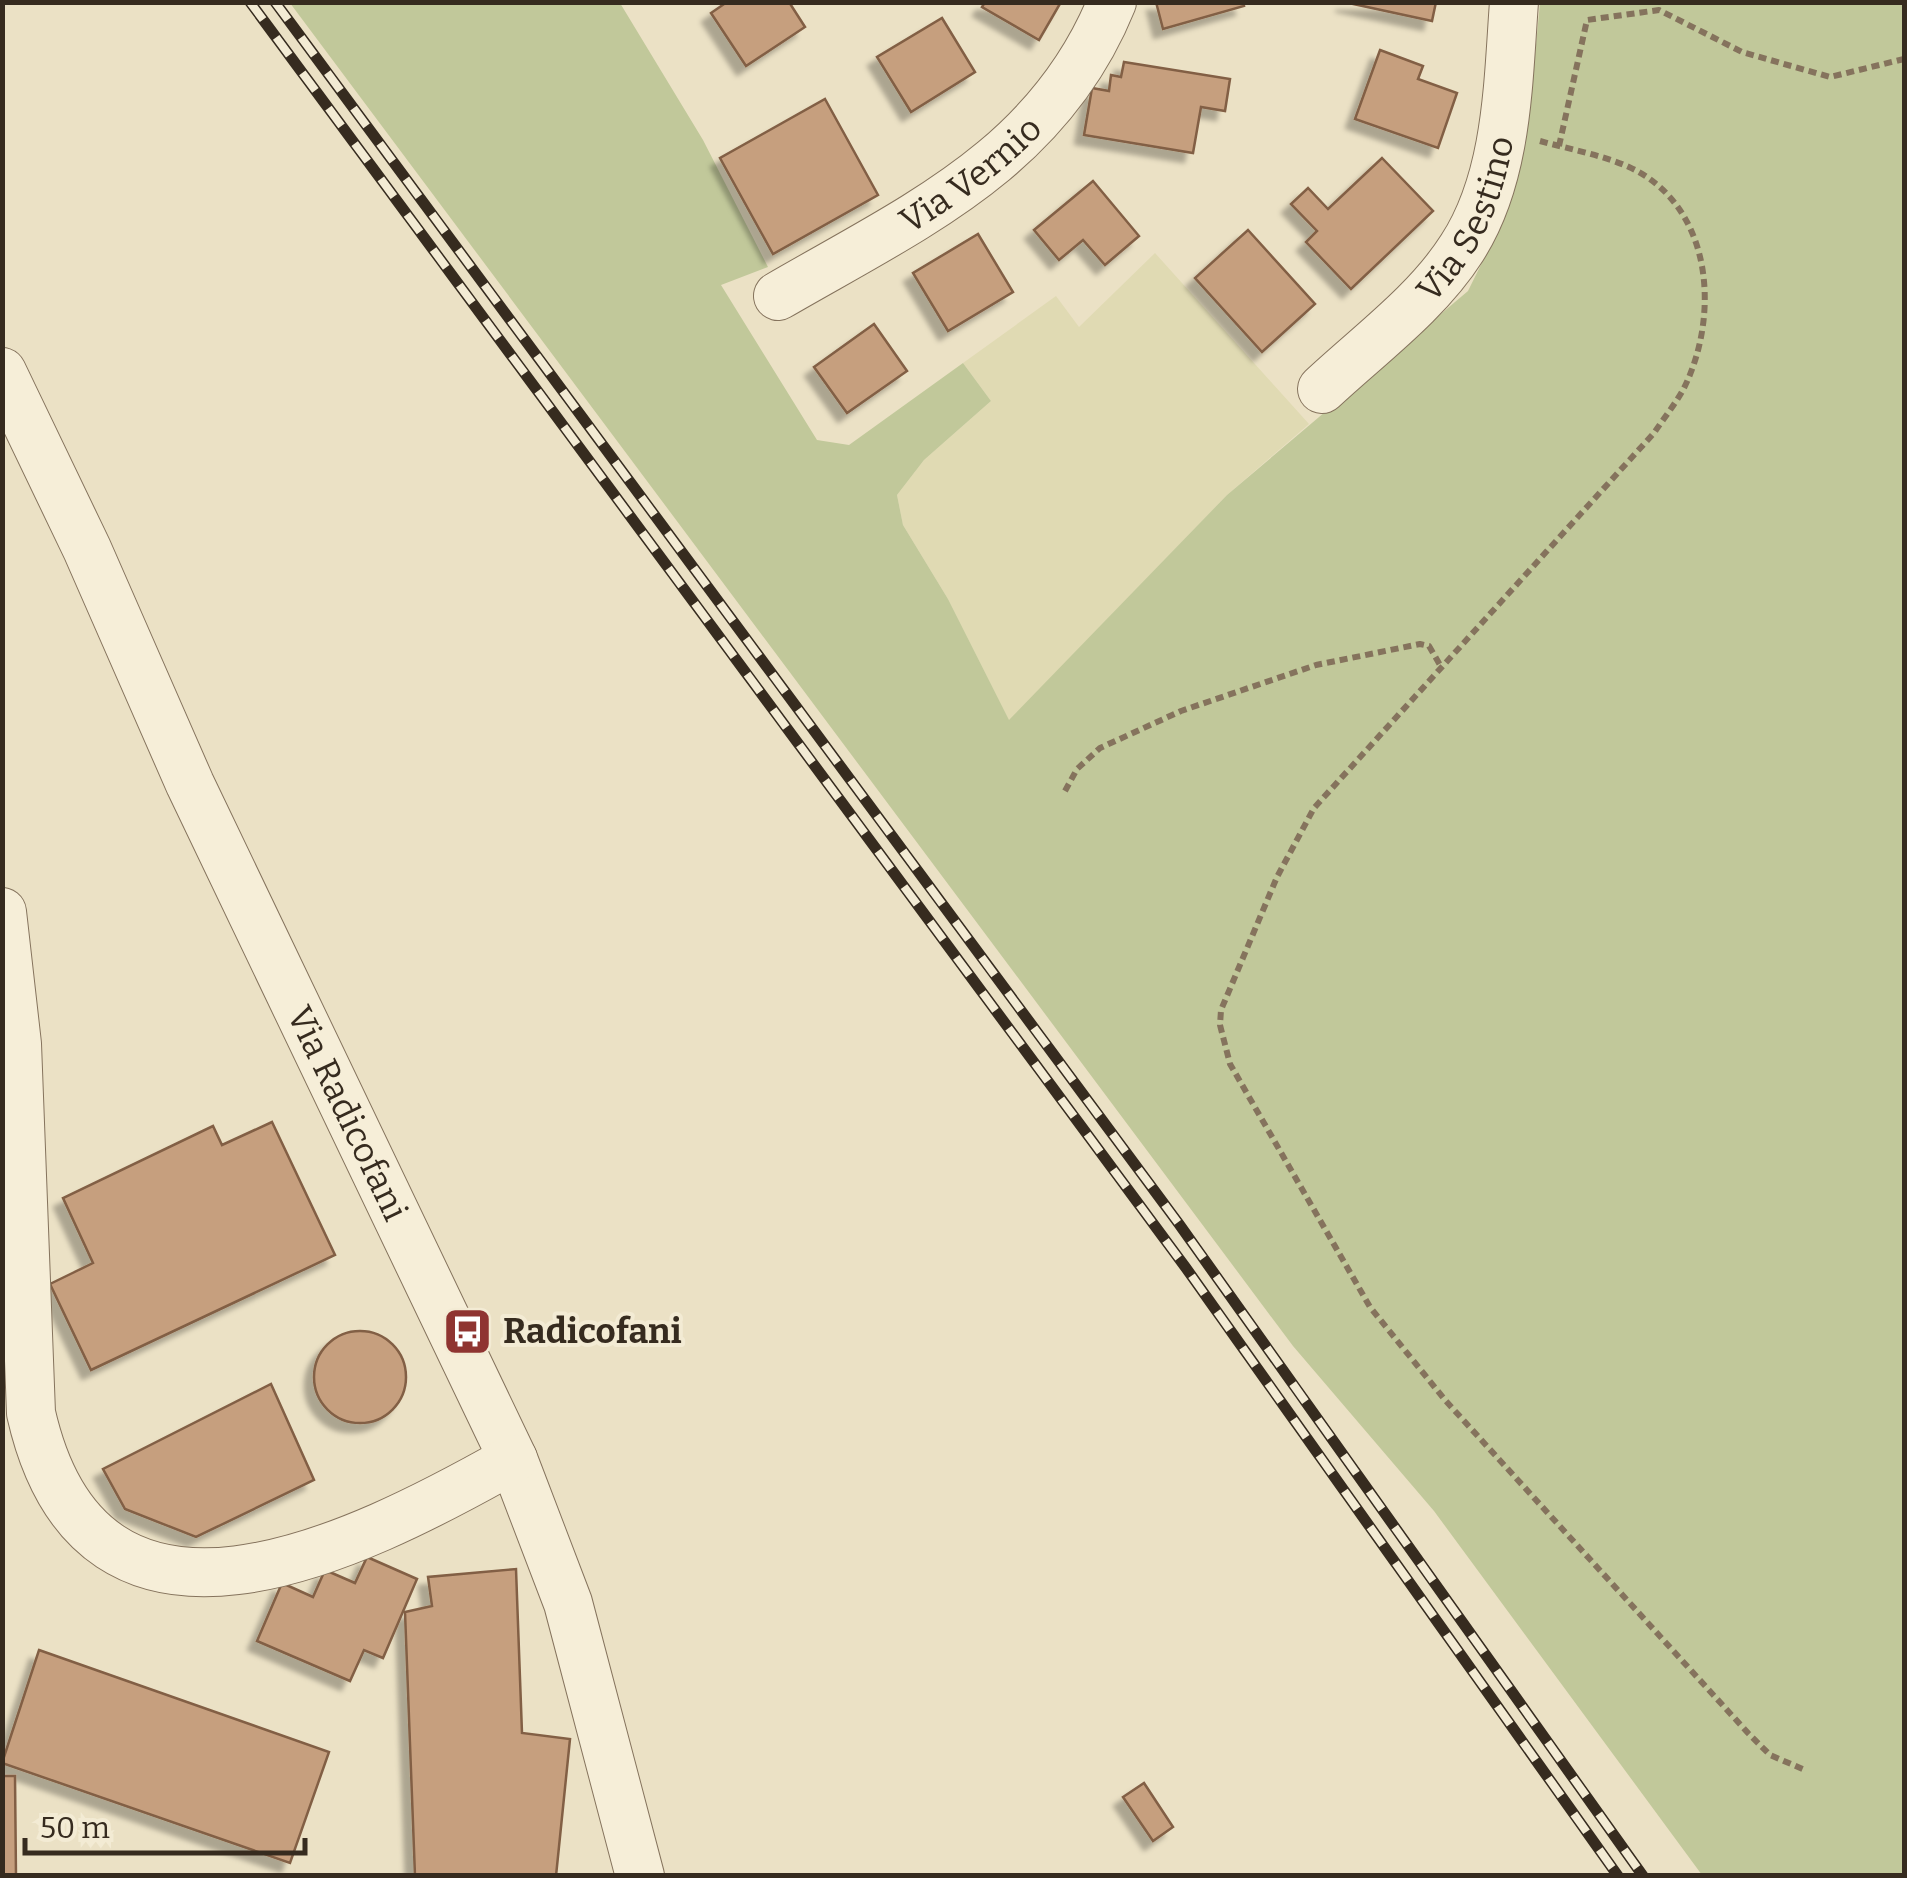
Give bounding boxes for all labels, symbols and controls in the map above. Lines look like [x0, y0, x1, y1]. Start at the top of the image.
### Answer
street label: Via Vernio [892, 107, 1050, 242]
street label: Via Sestino [1408, 133, 1522, 310]
street label: Via Radicofani [278, 999, 417, 1227]
bus stop icon: Radicofani [442, 1305, 494, 1357]
place label: Radicofani [503, 1310, 682, 1352]
scale bar [25, 1793, 305, 1855]
text: 50 m [40, 1810, 110, 1846]

